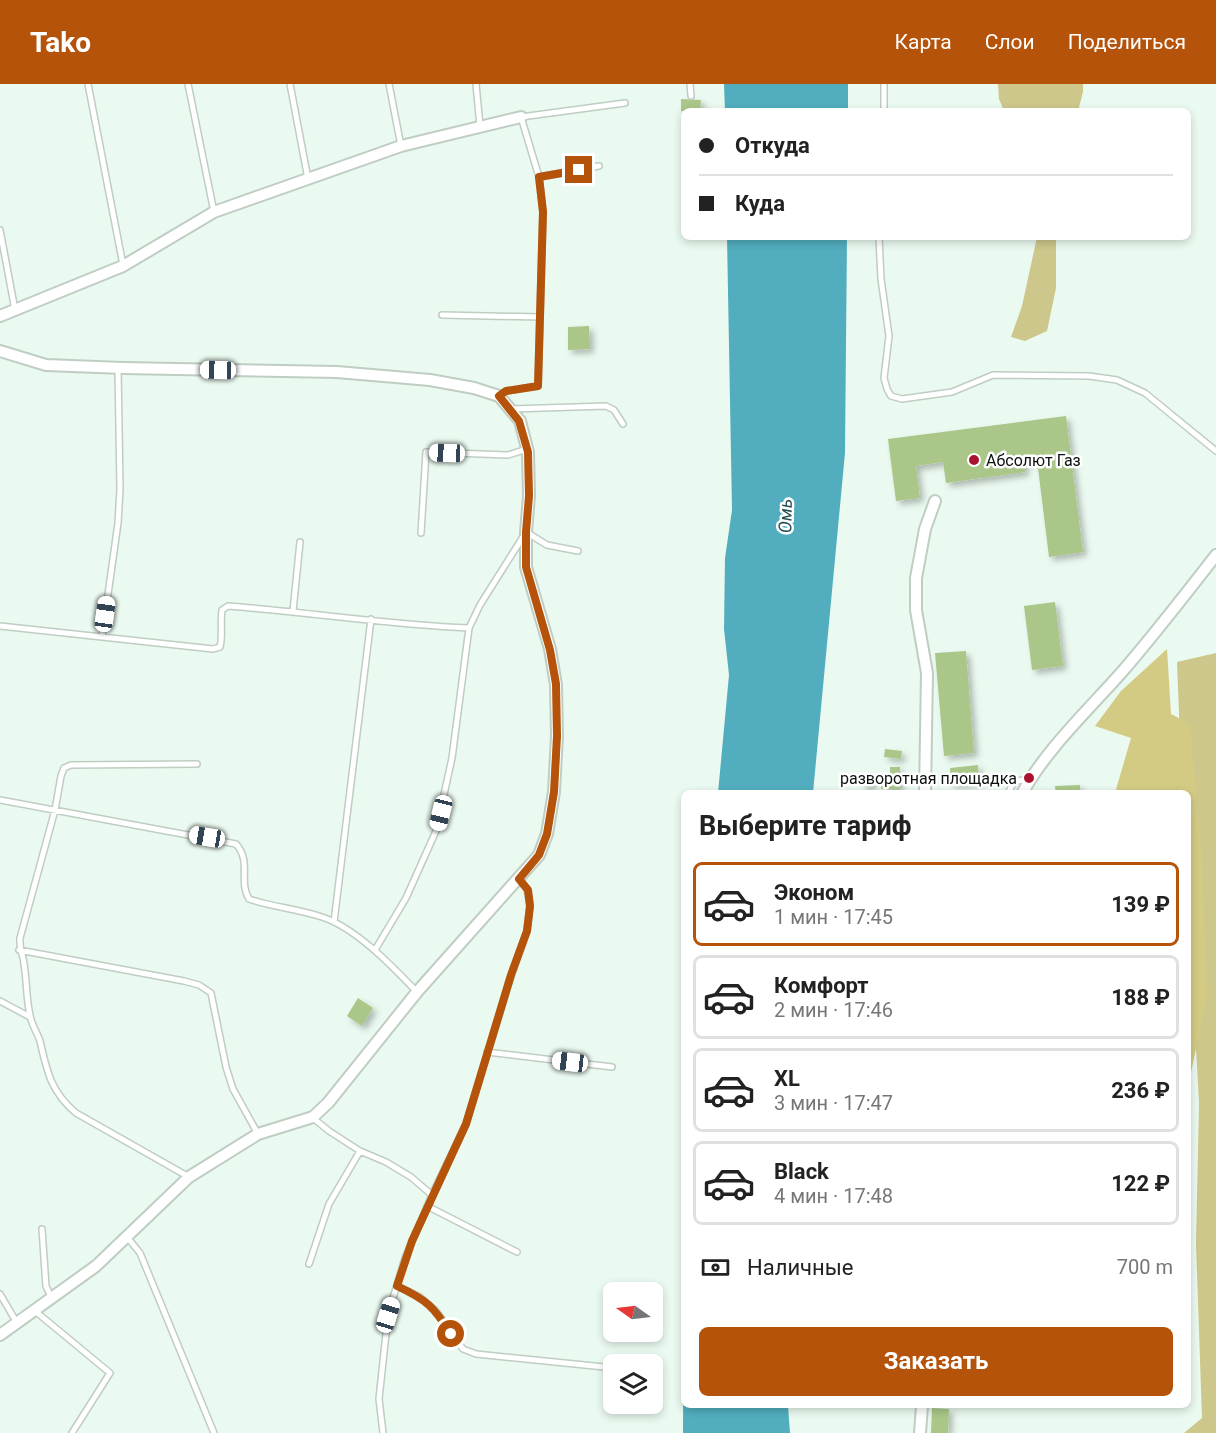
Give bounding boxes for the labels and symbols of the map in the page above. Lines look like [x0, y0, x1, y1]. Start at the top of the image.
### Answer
route end [565, 156, 592, 183]
car [200, 361, 236, 379]
car [429, 443, 465, 463]
place label: Абсолют Газ [986, 451, 1081, 470]
marker: Абсолют Газ [967, 453, 981, 467]
water label: Омь [774, 499, 796, 533]
car [94, 595, 116, 633]
place label: разворотная площадка [840, 769, 1017, 788]
marker: разворотная площадка [1022, 771, 1036, 785]
car [428, 793, 454, 833]
car [188, 825, 226, 849]
car [551, 1051, 589, 1073]
north arrow [603, 1282, 663, 1342]
car [374, 1295, 402, 1335]
route start [437, 1320, 464, 1347]

